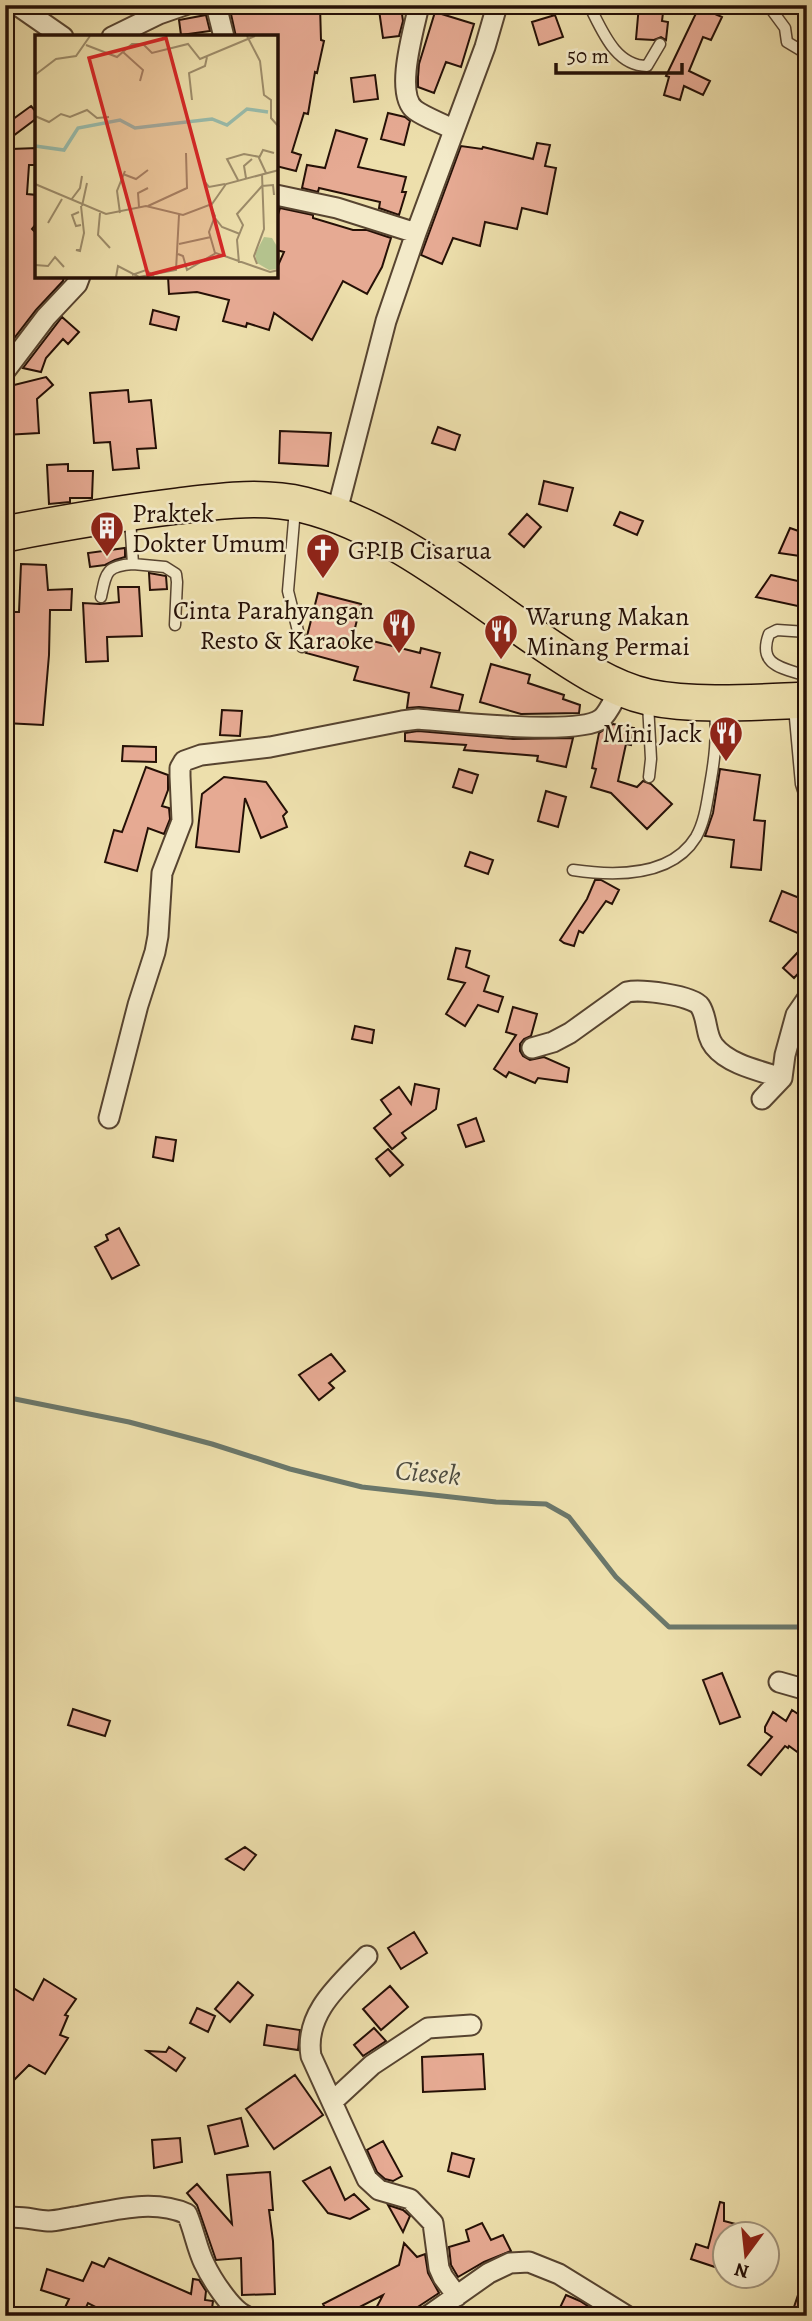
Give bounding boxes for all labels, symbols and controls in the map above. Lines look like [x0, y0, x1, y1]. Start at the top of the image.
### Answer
scale bar [556, 32, 682, 76]
inset map [35, 35, 278, 278]
text: 50 m [567, 42, 609, 70]
place label: Praktek Dokter Umum [132, 496, 286, 561]
building icon: Praktek Dokter Umum [88, 509, 126, 558]
church icon: GPIB Cisarua [304, 531, 342, 580]
place label: GPIB Cisarua [348, 533, 492, 568]
place label: Cinta Parahyangan Resto & Karaoke [173, 593, 374, 658]
place label: Warung Makan Minang Permai [525, 599, 690, 664]
restaurant icon: Cinta Parahyangan Resto & Karaoke [380, 606, 418, 655]
restaurant icon: Warung Makan Minang Permai [482, 612, 520, 661]
restaurant icon: Mini Jack [707, 714, 745, 763]
place label: Mini Jack [602, 716, 702, 751]
water label: Ciesek [394, 1451, 462, 1495]
north arrow [710, 2220, 780, 2290]
text: N [732, 2256, 752, 2285]

